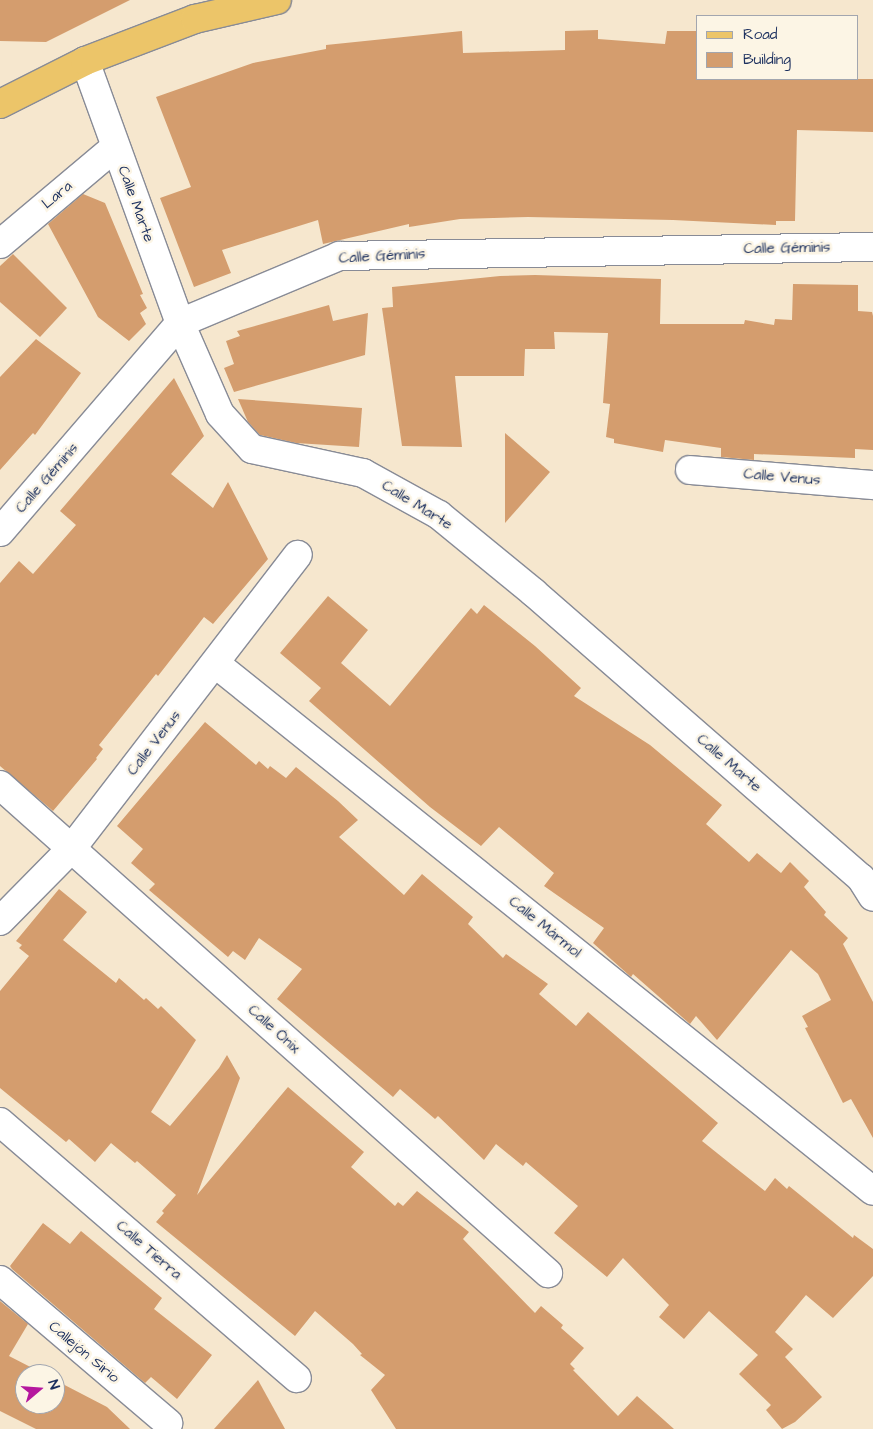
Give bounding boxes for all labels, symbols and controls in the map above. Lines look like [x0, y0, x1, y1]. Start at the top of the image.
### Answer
legend [696, 15, 858, 80]
text: Road [743, 24, 777, 45]
text: Building [743, 49, 791, 70]
street label: Calle Marte [114, 164, 158, 244]
street label: Lara [38, 177, 76, 213]
street label: Calle Géminis [743, 238, 831, 258]
street label: Calle Géminis [338, 245, 426, 267]
street label: Calle Géminis [12, 439, 82, 517]
street label: Calle Venus [743, 465, 821, 489]
street label: Calle Marte [378, 476, 456, 534]
street label: Calle Venus [123, 707, 185, 779]
street label: Calle Marte [693, 730, 765, 796]
street label: Calle Mármol [505, 892, 585, 962]
street label: Calle Ónix [244, 1001, 304, 1057]
street label: Calle Tierra [113, 1217, 185, 1283]
street label: Callejón Sirio [45, 1317, 123, 1387]
north arrow [15, 1364, 65, 1414]
text: N [42, 1377, 64, 1392]

